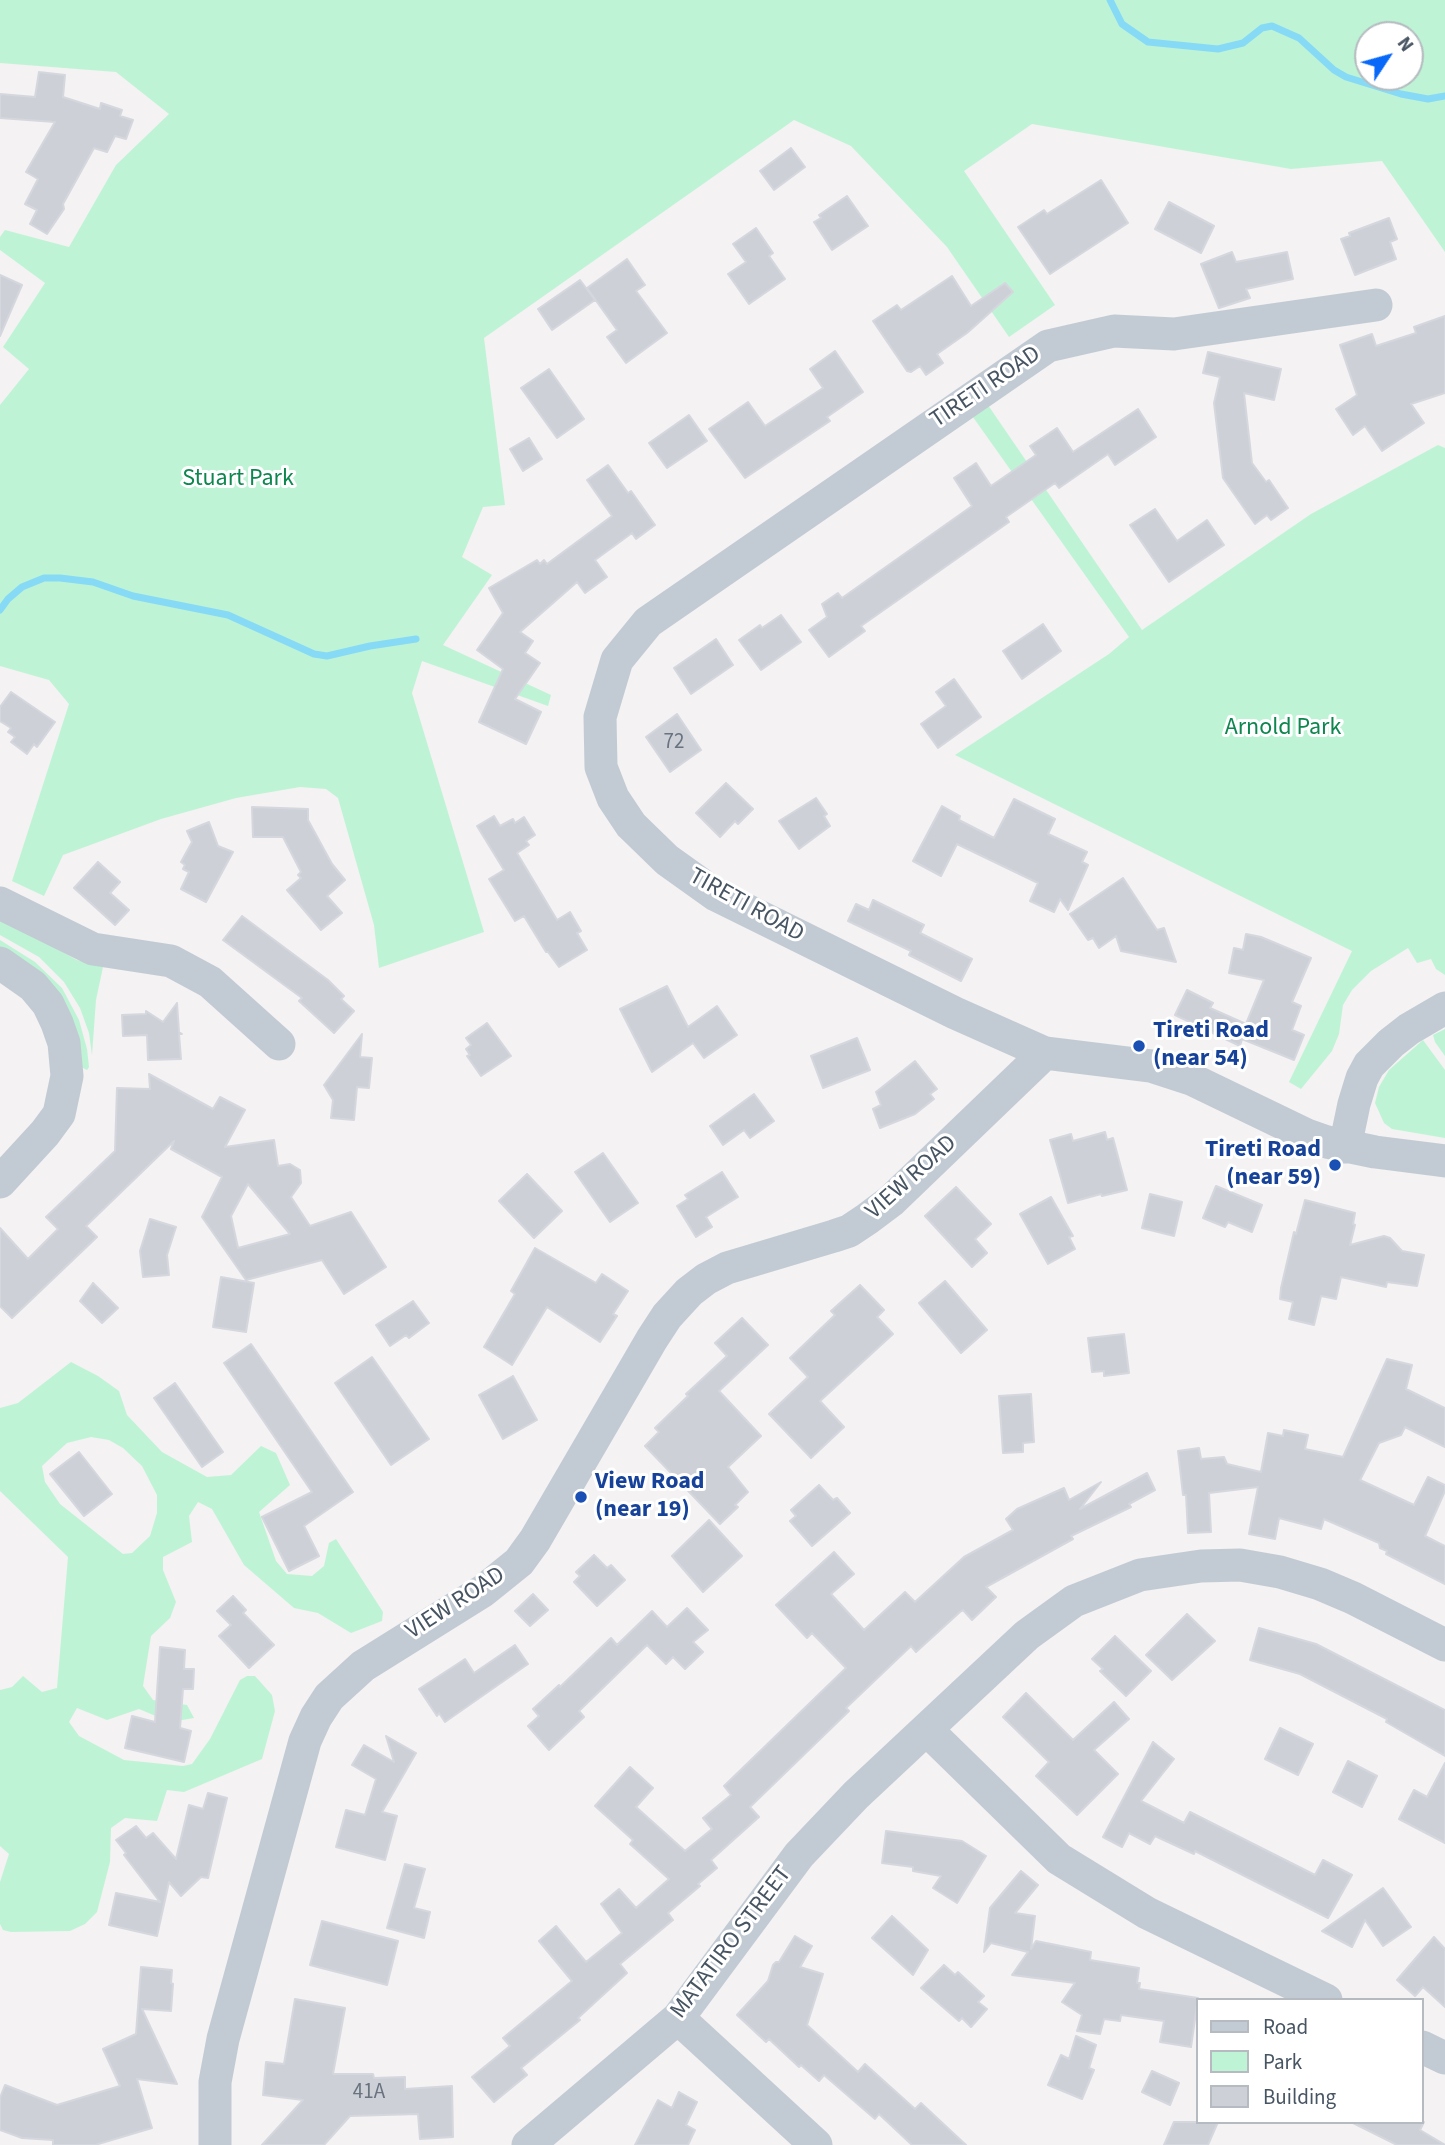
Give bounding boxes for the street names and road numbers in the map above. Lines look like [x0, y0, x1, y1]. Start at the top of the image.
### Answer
street label: TIRETI ROAD [925, 341, 1047, 435]
street label: TIRETI ROAD [684, 863, 808, 949]
street label: VIEW ROAD [861, 1130, 963, 1226]
street label: VIEW ROAD [401, 1561, 511, 1647]
street label: MATATIRO STREET [665, 1861, 799, 2025]

